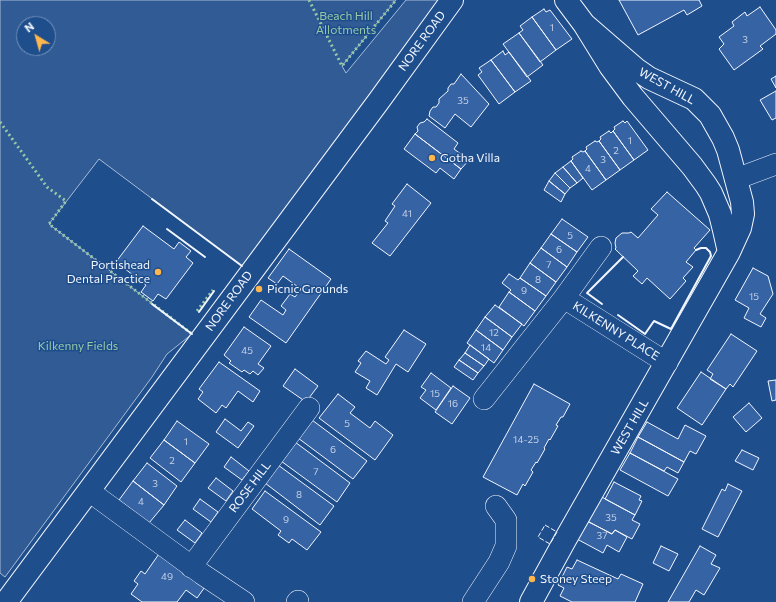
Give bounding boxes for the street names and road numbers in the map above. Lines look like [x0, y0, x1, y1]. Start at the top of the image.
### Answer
street label: NORE ROAD [395, 8, 449, 74]
street label: WEST HILL [636, 65, 698, 107]
street label: NORE ROAD [202, 268, 256, 334]
street label: KILKENNY PLACE [570, 299, 662, 363]
street label: WEST HILL [608, 396, 652, 458]
street label: ROSE HILL [226, 459, 274, 515]

